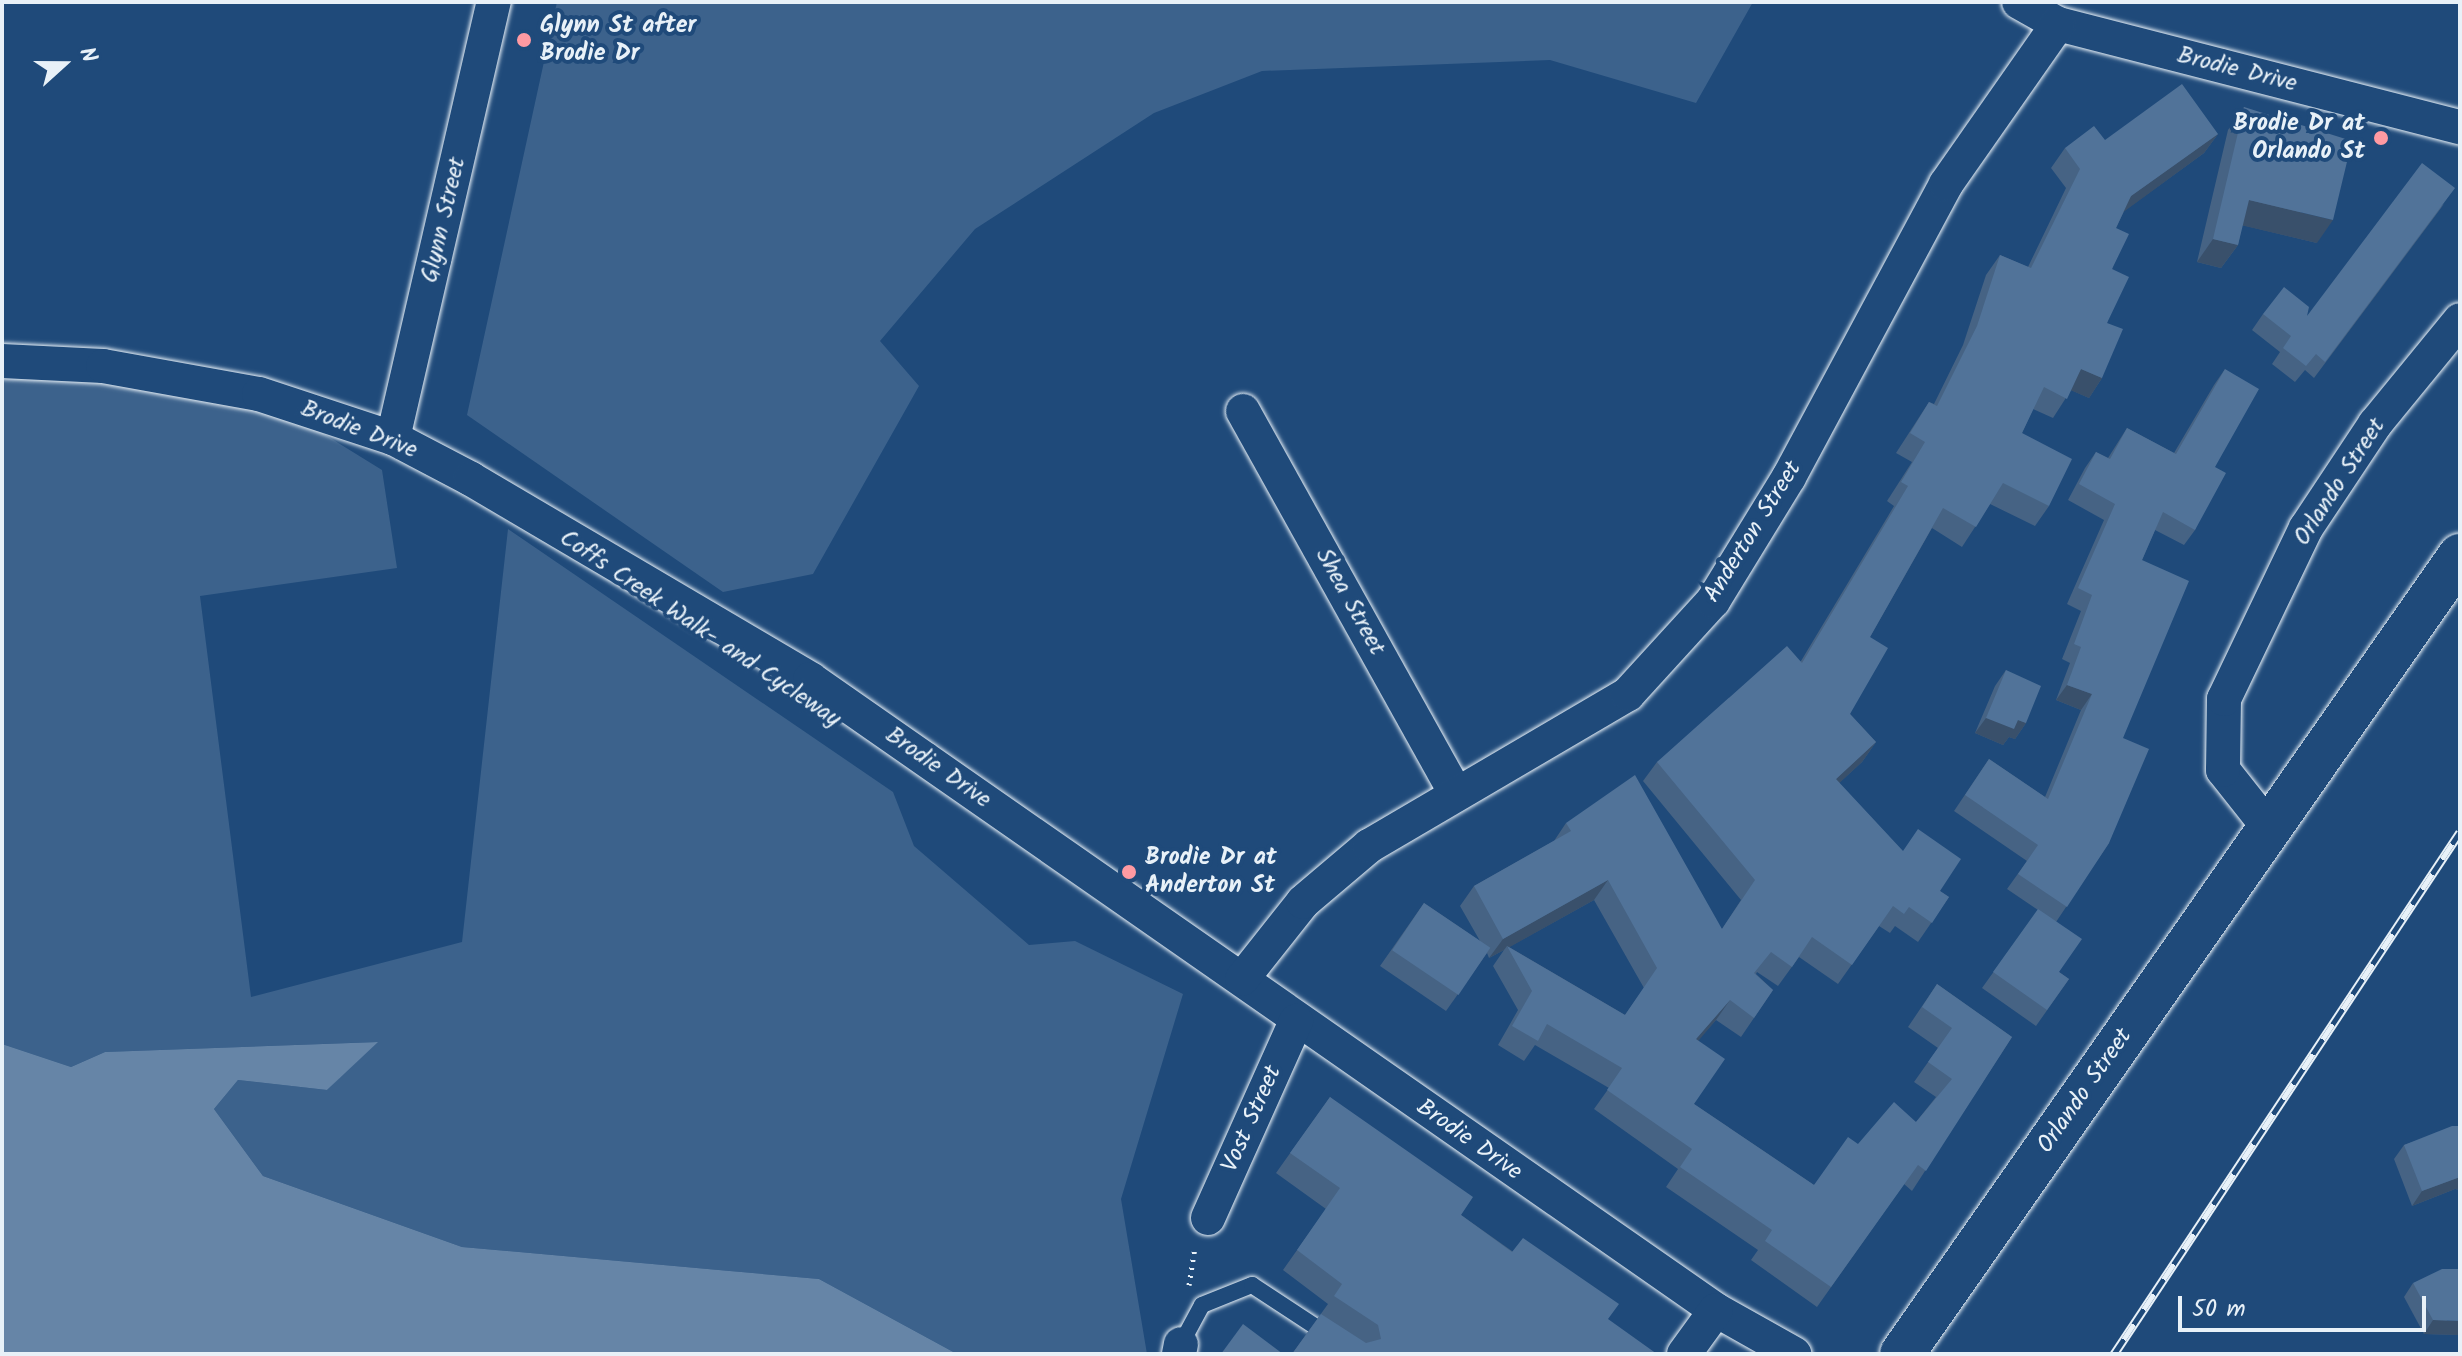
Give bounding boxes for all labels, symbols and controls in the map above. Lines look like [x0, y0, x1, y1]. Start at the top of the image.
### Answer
place label: Glynn St after Brodie Dr [540, 12, 696, 68]
north arrow [24, 24, 104, 104]
marker: Glynn St after Brodie Dr [515, 31, 533, 49]
street label: Brodie Drive [2174, 41, 2300, 99]
text: N [68, 42, 106, 68]
place label: Brodie Dr at Orlando St [2233, 110, 2365, 166]
marker: Brodie Dr at Orlando St [2372, 129, 2390, 147]
street label: Glynn Street [416, 154, 472, 286]
street label: Brodie Drive [297, 395, 421, 465]
street label: Orlando Street [2288, 413, 2392, 551]
street label: Anderton Street [1698, 456, 1808, 608]
street label: Coffs Creek Walk- and Cycleway [554, 524, 846, 734]
street label: Shea Street [1309, 543, 1391, 661]
street label: Brodie Drive [880, 721, 996, 815]
place label: Brodie Dr at Anderton St [1145, 844, 1277, 900]
marker: Brodie Dr at Anderton St [1120, 863, 1138, 881]
street label: Orlando Street [2031, 1023, 2139, 1159]
street label: Vost Street [1216, 1061, 1288, 1177]
street label: Brodie Drive [1411, 1093, 1527, 1187]
scale bar [2182, 1280, 2430, 1330]
text: 50 m [2192, 1290, 2246, 1329]

